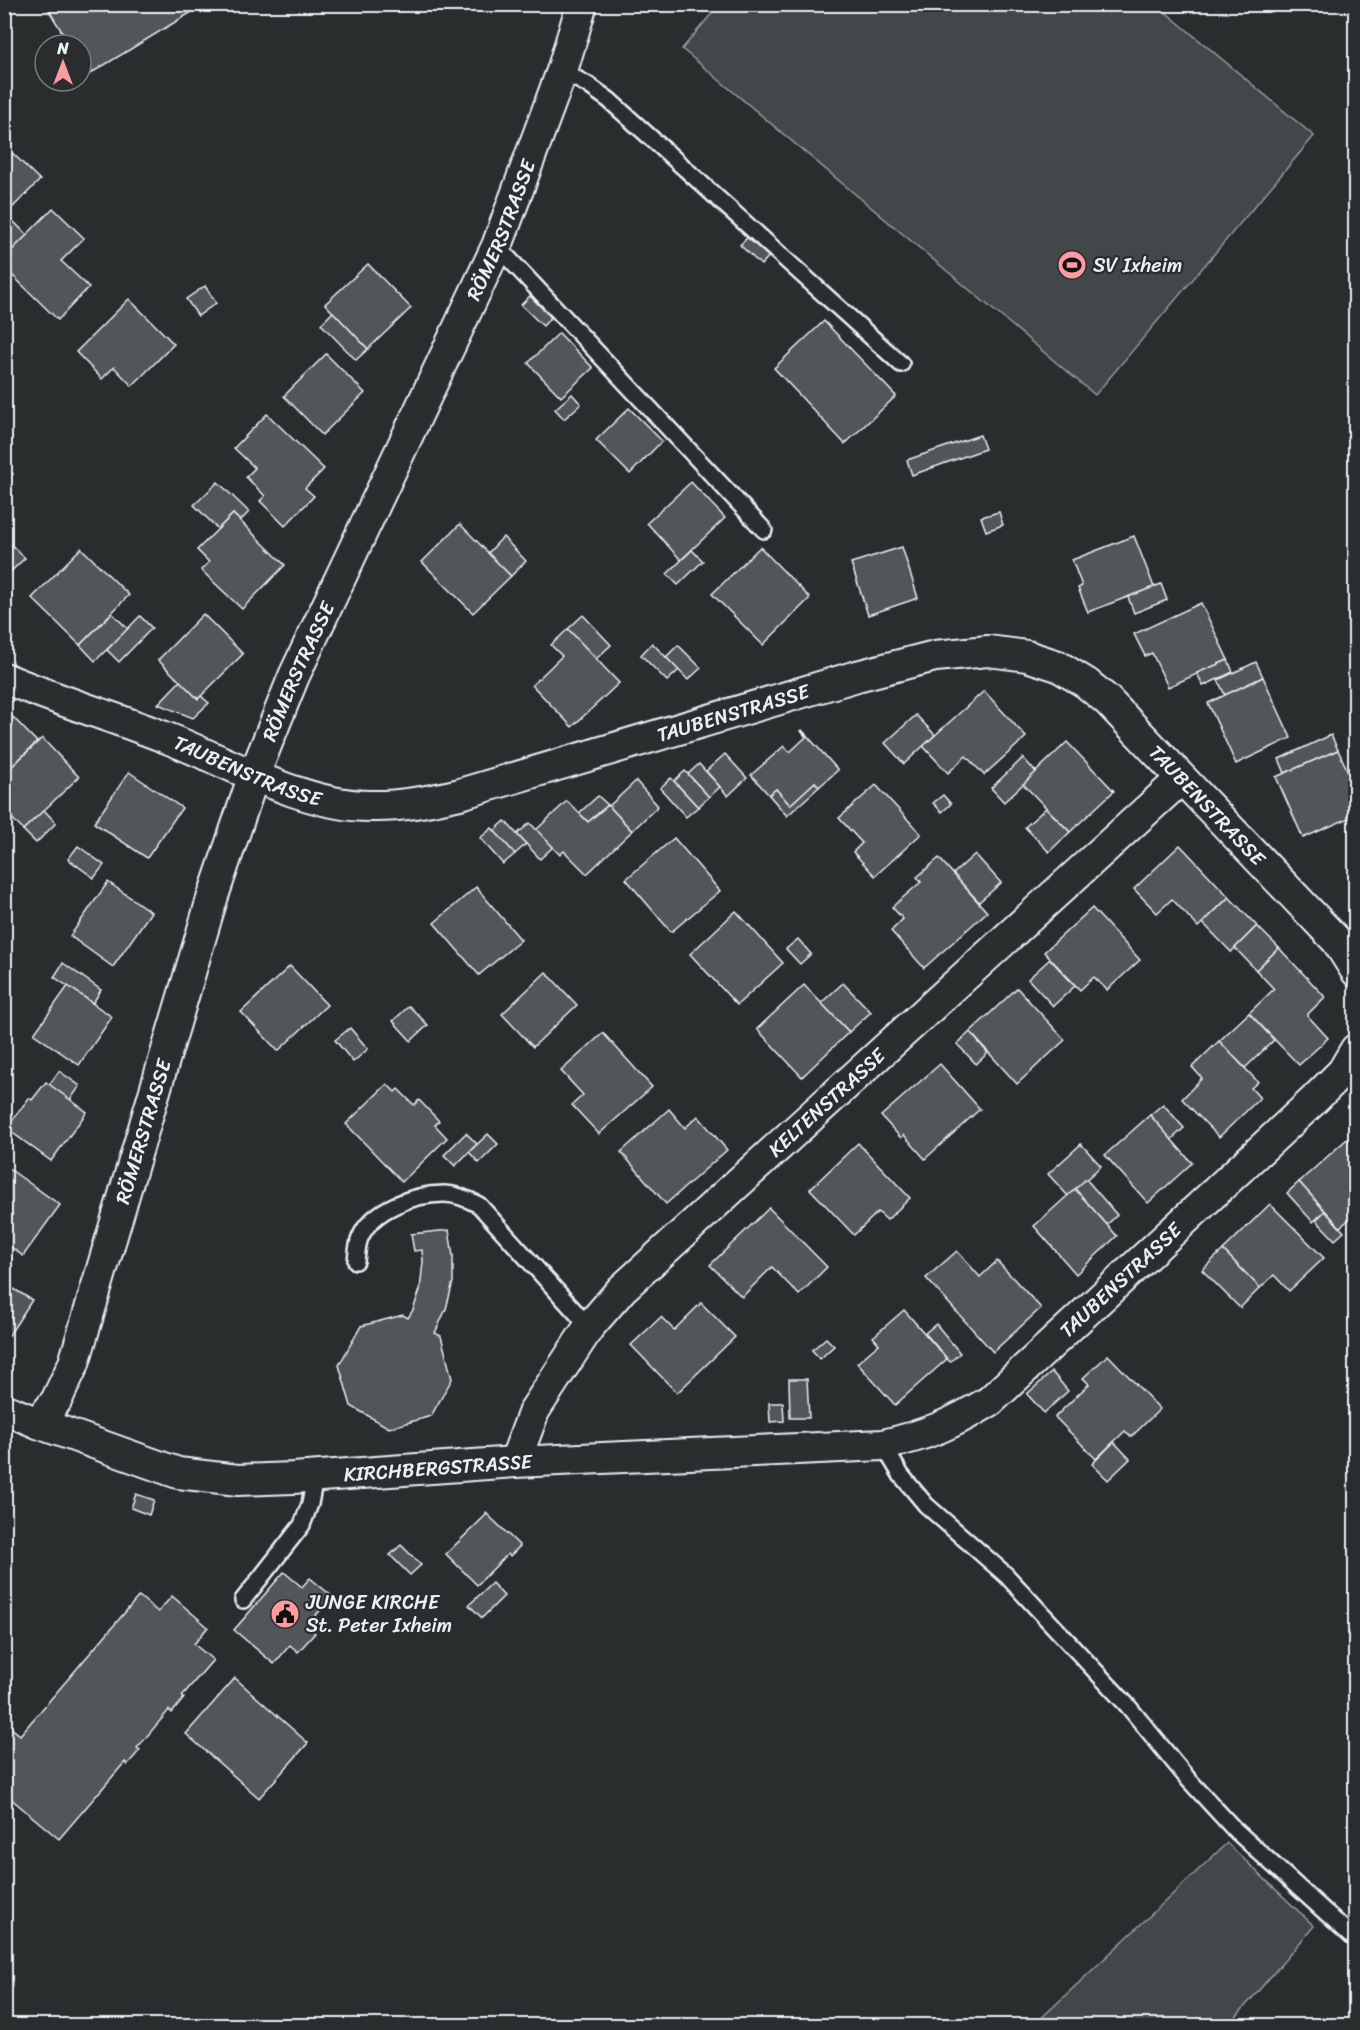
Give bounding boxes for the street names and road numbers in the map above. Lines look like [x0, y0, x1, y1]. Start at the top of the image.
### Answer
street label: RÖMERSTRASSE [457, 153, 546, 307]
street label: RÖMERSTRASSE [252, 594, 345, 747]
street label: TAUBENSTRASSE [653, 674, 815, 753]
street label: TAUBENSTRASSE [168, 725, 327, 817]
street label: TAUBENSTRASSE [1140, 736, 1275, 876]
street label: KELTENSTRASSE [760, 1038, 895, 1166]
street label: RÖMERSTRASSE [105, 1053, 182, 1208]
street label: TAUBENSTRASSE [1051, 1213, 1192, 1347]
street label: KIRCHBERGSTRASSE [342, 1444, 535, 1492]

